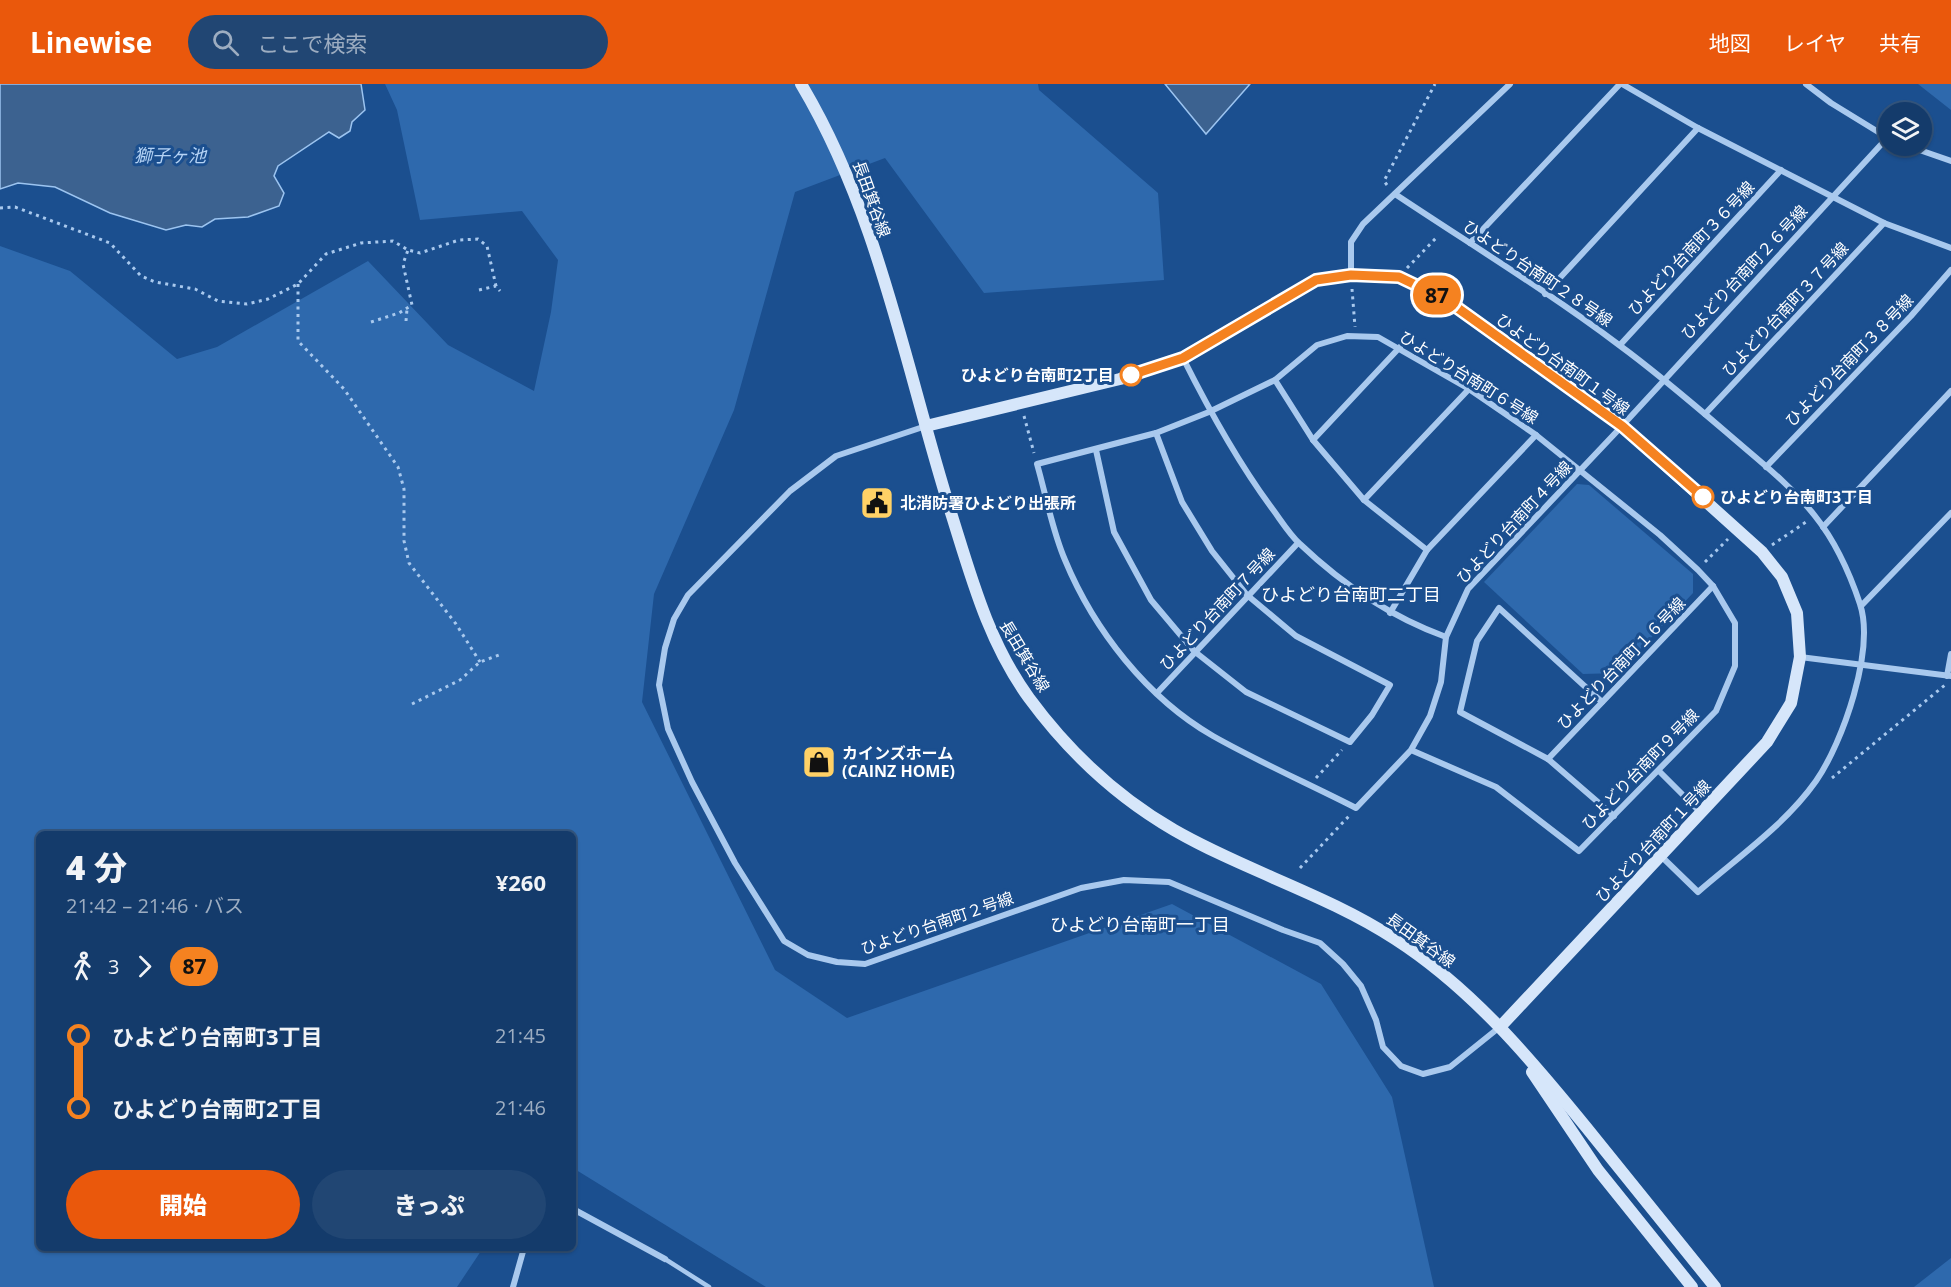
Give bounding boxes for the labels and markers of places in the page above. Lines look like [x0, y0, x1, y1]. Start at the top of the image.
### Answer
place label: ひよどり台南町2丁目 [961, 364, 1114, 386]
marker: ひよどり台南町2丁目 [1120, 364, 1142, 386]
public building icon: 北消防署ひよどり出張所 [859, 485, 895, 521]
marker: ひよどり台南町3丁目 [1692, 486, 1714, 508]
place label: ひよどり台南町3丁目 [1720, 486, 1873, 508]
place label: 北消防署ひよどり出張所 [900, 492, 1076, 514]
place label: カインズホーム (CAINZ HOME) [842, 742, 955, 782]
shop icon: カインズホーム (CAINZ HOME) [801, 744, 837, 780]

